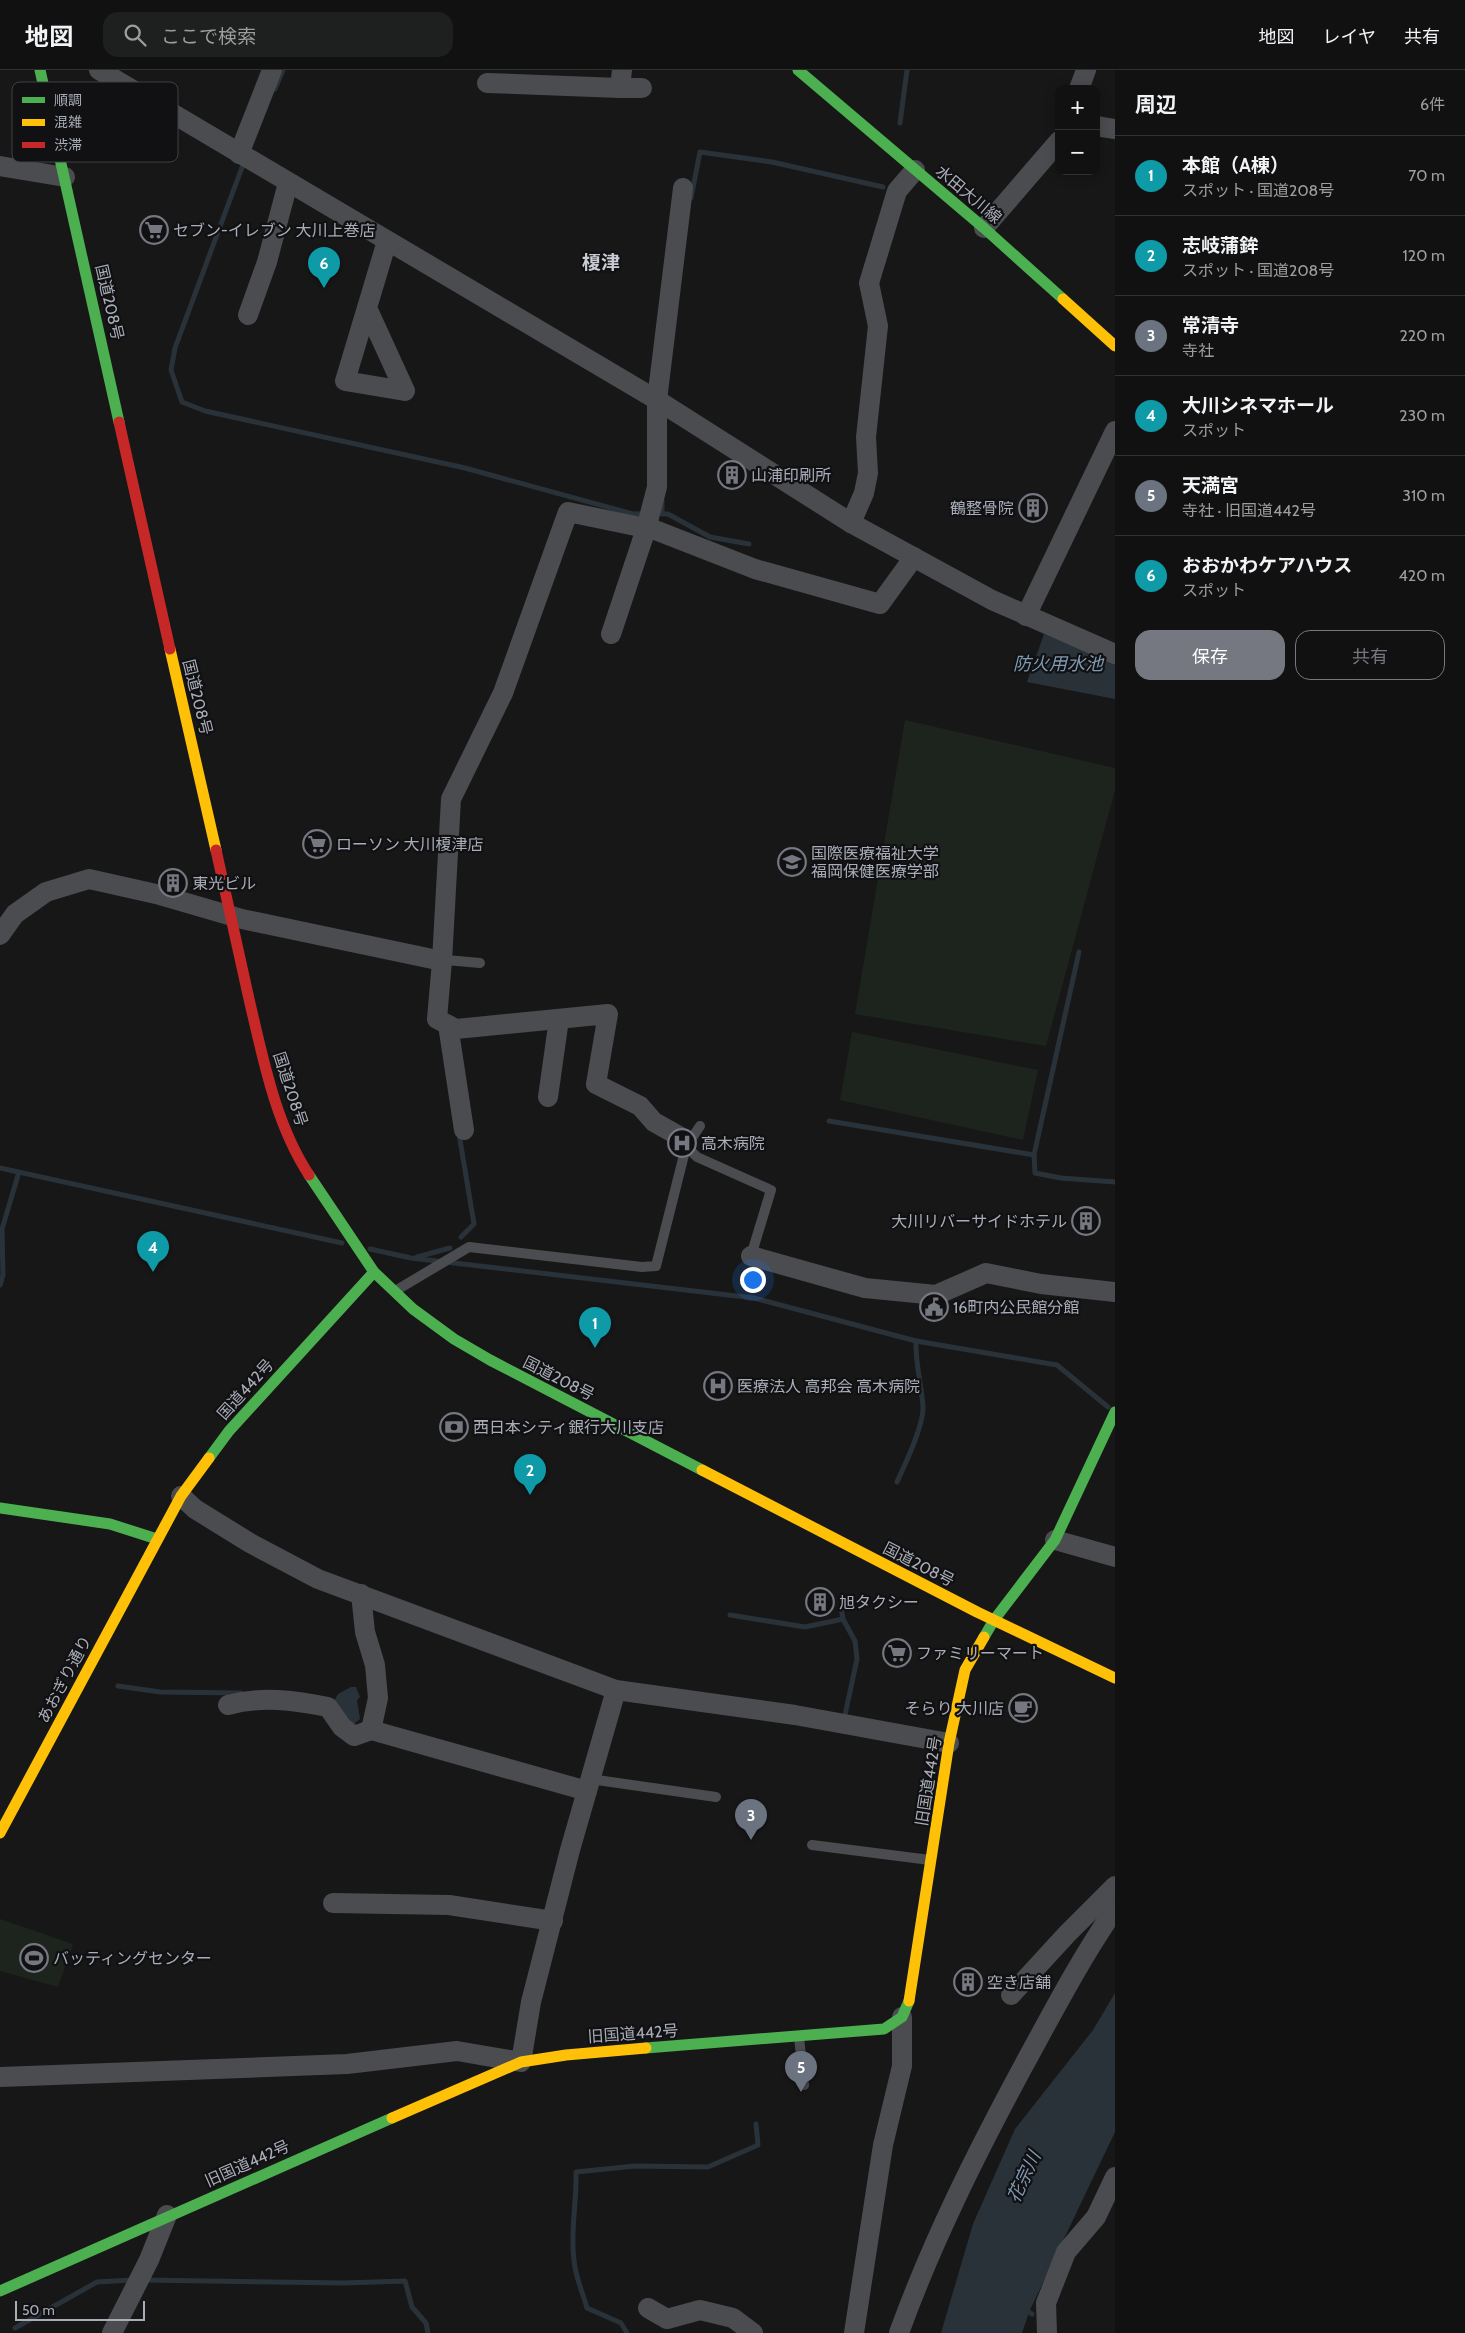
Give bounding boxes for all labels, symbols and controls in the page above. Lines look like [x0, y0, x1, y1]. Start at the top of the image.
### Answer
search box [103, 12, 453, 57]
icon: search [121, 21, 149, 49]
text: 地図 [25, 22, 73, 51]
text: ここで検索 [161, 25, 256, 48]
text: 地図 [1259, 26, 1295, 48]
text: レイヤ [1323, 26, 1376, 48]
text: 共有 [1404, 26, 1440, 48]
legend [12, 82, 178, 162]
map controls [1055, 85, 1100, 175]
button: + [1055, 85, 1100, 130]
text: 順調 [54, 91, 82, 109]
text: 周辺 [1135, 92, 1177, 117]
text: 6件 [1420, 95, 1445, 114]
text: 混雑 [54, 113, 82, 131]
button: − [1055, 130, 1100, 175]
text: 渋滞 [54, 136, 82, 154]
text: 本館（A棟） [1182, 154, 1289, 177]
street label: 水田大川線 [932, 161, 1005, 227]
text: 1 [1148, 166, 1154, 185]
text: 70 m [1408, 166, 1445, 185]
text: スポット · 国道208号 [1182, 181, 1334, 200]
supermarket icon: セブン-イレブン 大川上巻店 [139, 215, 169, 245]
place label: セブン-イレブン 大川上巻店 [173, 221, 375, 240]
text: 志岐蒲鉾 [1182, 234, 1258, 257]
text: 2 [1147, 246, 1155, 265]
text: 120 m [1403, 246, 1445, 265]
pin: 6 [308, 247, 340, 288]
district label: 榎津 [582, 251, 620, 274]
text: スポット · 国道208号 [1182, 261, 1334, 280]
street label: 国道208号 [92, 262, 127, 342]
text: 常清寺 [1182, 314, 1239, 337]
text: 3 [1147, 326, 1155, 345]
text: 220 m [1399, 326, 1445, 345]
text: 寺社 [1182, 341, 1214, 360]
text: 大川シネマホール [1182, 394, 1334, 417]
text: 4 [1146, 406, 1156, 425]
text: 230 m [1399, 406, 1445, 425]
text: スポット [1182, 421, 1246, 440]
building icon: 山浦印刷所 [717, 460, 747, 490]
place label: 山浦印刷所 [751, 466, 831, 485]
text: 天満宮 [1182, 474, 1239, 497]
text: 5 [1147, 486, 1155, 505]
text: 310 m [1402, 486, 1445, 505]
building icon: 鶴整骨院 [1018, 493, 1048, 523]
place label: 鶴整骨院 [950, 499, 1014, 518]
text: 寺社 · 旧国道442号 [1182, 501, 1316, 520]
text: おおかわケアハウス [1182, 554, 1352, 577]
text: 6 [1147, 566, 1156, 585]
text: 420 m [1399, 566, 1445, 585]
text: スポット [1182, 581, 1246, 600]
button: 保存 [1135, 630, 1285, 680]
button: 共有 [1295, 630, 1445, 680]
water label: 防火用水池 [1013, 653, 1105, 675]
street label: 国道208号 [179, 657, 216, 737]
supermarket icon: ローソン 大川榎津店 [302, 829, 332, 859]
place label: ローソン 大川榎津店 [336, 835, 484, 854]
place label: 国際医療福祉大学 福岡保健医療学部 [811, 844, 939, 881]
school or university icon: 国際医療福祉大学 福岡保健医療学部 [777, 847, 807, 877]
building icon: 東光ビル [158, 868, 188, 898]
place label: 東光ビル [192, 874, 256, 893]
street label: 国道208号 [270, 1049, 311, 1129]
hospital icon: 高木病院 [667, 1128, 697, 1158]
place label: 高木病院 [701, 1134, 765, 1153]
building icon: 大川リバーサイドホテル [1071, 1206, 1101, 1236]
place label: 大川リバーサイドホテル [891, 1212, 1067, 1231]
pin: 4 [137, 1231, 169, 1272]
your location [740, 1267, 766, 1293]
public building icon: 16町内公民館分館 [919, 1292, 949, 1322]
place label: 16町内公民館分館 [953, 1298, 1079, 1317]
pin: 1 [579, 1307, 611, 1348]
street label: 国道208号 [520, 1352, 598, 1404]
street label: 国道442号 [213, 1355, 277, 1424]
hospital icon: 医療法人 高邦会 高木病院 [703, 1371, 733, 1401]
place label: 医療法人 高邦会 高木病院 [737, 1377, 920, 1396]
bank icon: 西日本シティ銀行大川支店 [439, 1412, 469, 1442]
place label: 西日本シティ銀行大川支店 [473, 1418, 664, 1437]
pin: 2 [514, 1454, 546, 1495]
street label: 国道208号 [880, 1538, 958, 1590]
building icon: 旭タクシー [805, 1587, 835, 1617]
place label: 旭タクシー [839, 1593, 919, 1612]
street label: あおぎり通り [34, 1632, 95, 1726]
supermarket icon: ファミリーマート [882, 1638, 912, 1668]
place label: ファミリーマート [916, 1644, 1044, 1663]
cafe icon: そらり 大川店 [1008, 1693, 1038, 1723]
place label: そらり 大川店 [904, 1699, 1004, 1718]
street label: 旧国道442号 [912, 1735, 945, 1827]
pin: 3 [735, 1799, 767, 1840]
sports icon: バッティングセンター [19, 1943, 49, 1973]
place label: バッティングセンター [53, 1949, 212, 1968]
building icon: 空き店舗 [953, 1967, 983, 1997]
place label: 空き店舗 [987, 1973, 1051, 1992]
street label: 旧国道442号 [587, 2021, 679, 2046]
pin: 5 [785, 2051, 817, 2092]
street label: 旧国道442号 [202, 2136, 293, 2191]
water label: 花宗川 [1003, 2146, 1046, 2206]
scale bar [15, 2298, 145, 2321]
text: 50 m [22, 2301, 55, 2319]

